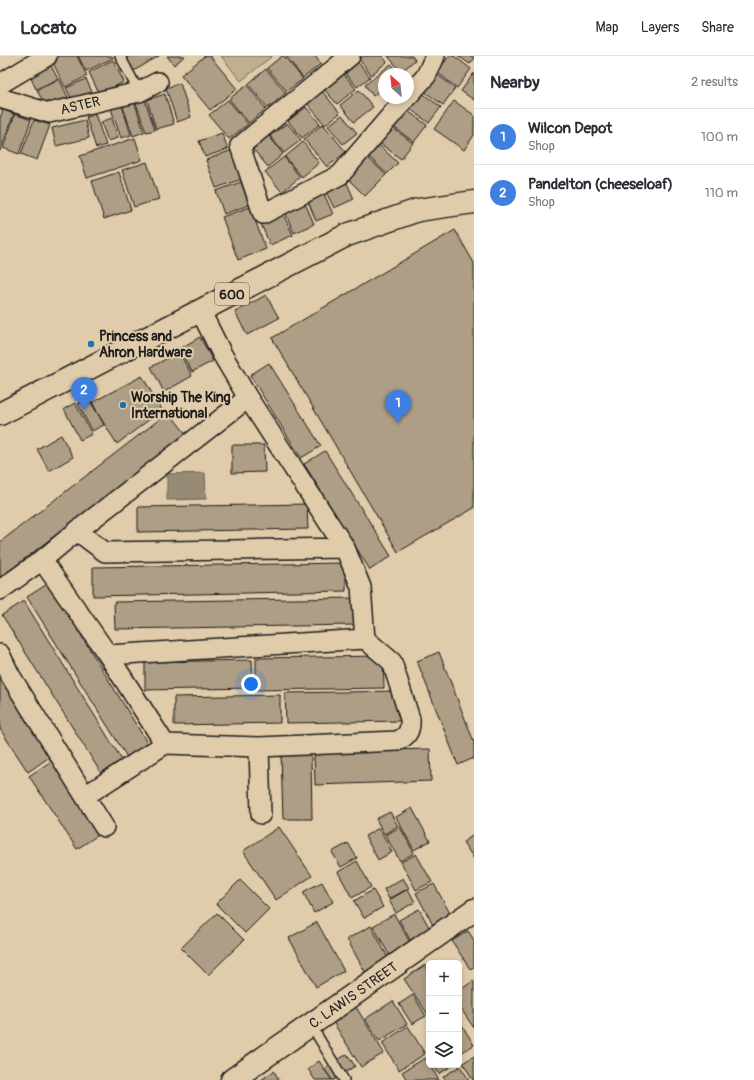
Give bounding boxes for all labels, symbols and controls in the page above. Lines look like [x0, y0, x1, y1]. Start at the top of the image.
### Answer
text: Locato [20, 16, 77, 40]
text: Map [596, 19, 619, 36]
text: Layers [641, 19, 679, 36]
text: Share [701, 19, 734, 36]
north arrow [378, 68, 414, 104]
text: Nearby [490, 72, 539, 93]
text: 2 results [691, 74, 738, 90]
street label: ASTER [59, 93, 102, 118]
text: Wilcon Depot [528, 119, 612, 138]
text: 1 [500, 129, 506, 145]
text: 100 m [701, 129, 738, 145]
text: Shop [528, 138, 555, 154]
text: Pandelton (cheeseloaf) [528, 175, 673, 194]
text: 2 [499, 185, 507, 201]
text: 110 m [705, 185, 738, 201]
text: Shop [528, 194, 555, 210]
road number: 600 [215, 283, 249, 305]
place label: Princess and Ahron Hardware [99, 328, 193, 361]
marker: Princess and Ahron Hardware [86, 339, 96, 349]
pin: 2 [71, 377, 97, 410]
place label: Worship The King International [131, 389, 231, 422]
pin: 1 [385, 390, 411, 423]
marker: Worship The King International [118, 400, 128, 410]
your location [241, 674, 261, 694]
street label: C. LAWIS STREET [306, 958, 401, 1032]
map controls [426, 960, 462, 1068]
button: + [426, 960, 462, 996]
button: − [426, 996, 462, 1032]
button: layers [426, 1032, 462, 1068]

